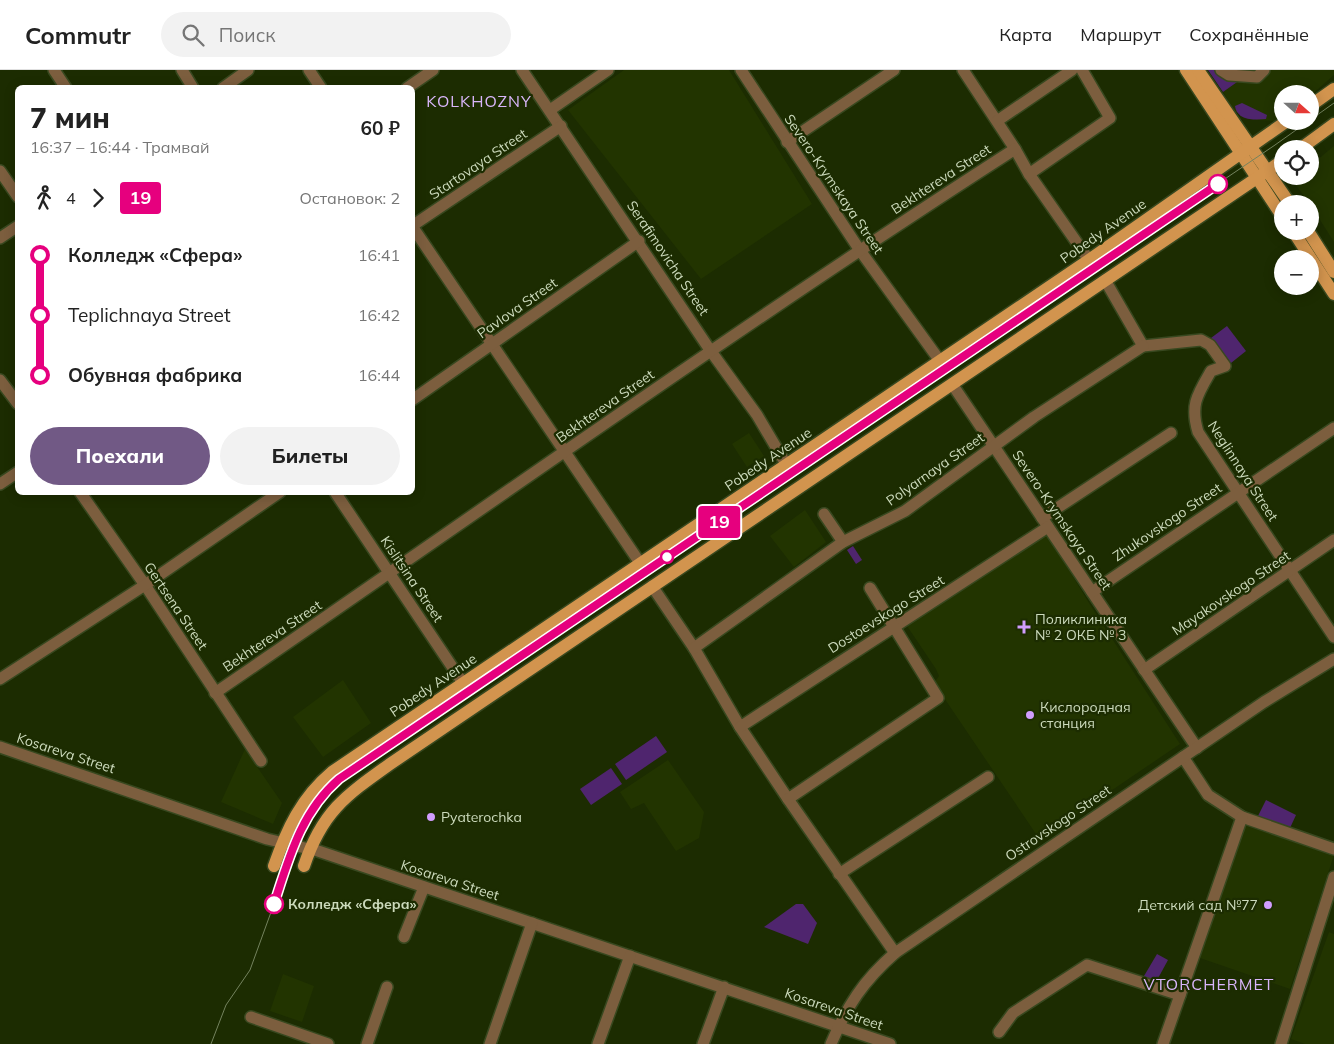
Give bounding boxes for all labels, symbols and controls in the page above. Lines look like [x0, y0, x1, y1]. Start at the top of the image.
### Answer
search box [161, 12, 511, 57]
text: Commutr [25, 20, 131, 50]
icon: search [179, 21, 207, 49]
text: Поиск [219, 23, 276, 47]
text: Карта [999, 23, 1052, 46]
text: Маршрут [1080, 23, 1161, 46]
text: Сохранённые [1189, 23, 1309, 46]
north arrow [1274, 85, 1319, 130]
map controls [1274, 85, 1319, 295]
district label: KOLKHOZNY [426, 91, 532, 111]
text: 7 мин [30, 100, 110, 135]
street label: Severo-Krymskaya Street [780, 111, 888, 257]
text: 60 ₽ [361, 116, 400, 140]
street label: Startovaya Street [426, 125, 530, 203]
text: 16:37 – 16:44 · Трамвай [30, 137, 210, 157]
street label: Bekhtereva Street [888, 140, 994, 218]
button: locate [1274, 140, 1319, 185]
unlabelled marker [1208, 174, 1228, 194]
icon: walk [30, 184, 58, 212]
icon: forward [84, 184, 112, 212]
text: 19 [130, 186, 151, 209]
text: 4 [66, 188, 76, 208]
text: Остановок: 2 [299, 188, 400, 208]
street label: Pobedy Avenue [1056, 195, 1150, 267]
button: + [1274, 195, 1319, 240]
street label: Serafimovicha Street [623, 197, 713, 319]
text: Колледж «Сфера» [68, 243, 243, 267]
text: 16:41 [358, 245, 400, 265]
button: − [1274, 250, 1319, 295]
street label: Pavlova Street [473, 274, 561, 342]
text: Teplichnaya Street [68, 303, 231, 327]
text: 16:42 [358, 305, 400, 325]
text: Обувная фабрика [68, 363, 242, 387]
text: 16:44 [358, 365, 400, 385]
street label: Bekhtereva Street [552, 365, 658, 447]
street label: Neglinnaya Street [1204, 417, 1282, 525]
street label: Pobedy Avenue [721, 423, 815, 495]
button: Поехали [30, 427, 210, 485]
button: Билеты [220, 427, 400, 485]
street label: Polyarnaya Street [883, 428, 988, 509]
street label: Severo-Krymskaya Street [1008, 447, 1116, 593]
street label: Zhukovskogo Street [1109, 479, 1225, 565]
line badge: 19 [696, 506, 742, 538]
text: 19 [708, 510, 730, 533]
street label: Kislitsina Street [377, 533, 447, 626]
street label: Mayakovskogo Street [1168, 547, 1294, 639]
unlabelled marker [660, 550, 674, 564]
street label: Gertsena Street [140, 559, 212, 653]
street label: Dostoevskogo Street [825, 571, 948, 657]
street label: Bekhtereva Street [219, 596, 325, 676]
place label: Поликлиника № 2 ОКБ № 3 [1035, 610, 1127, 644]
marker: Поликлиника № 2 ОКБ № 3 [1017, 620, 1031, 634]
street label: Pobedy Avenue [386, 649, 480, 721]
place label: Кислородная станция [1040, 698, 1131, 732]
marker: Кислородная станция [1024, 709, 1036, 721]
street label: Kosareva Street [14, 729, 118, 777]
street label: Ostrovskogo Street [1002, 781, 1114, 865]
place label: Pyaterochka [441, 808, 522, 826]
marker: Pyaterochka [425, 811, 437, 823]
street label: Kosareva Street [398, 856, 502, 904]
marker: Колледж «Сфера» [264, 894, 284, 914]
place label: Колледж «Сфера» [288, 895, 417, 913]
place label: Детский сад №77 [1138, 896, 1258, 914]
marker: Детский сад №77 [1262, 899, 1274, 911]
district label: VTORCHERMET [1144, 974, 1274, 994]
street label: Kosareva Street [783, 984, 886, 1034]

